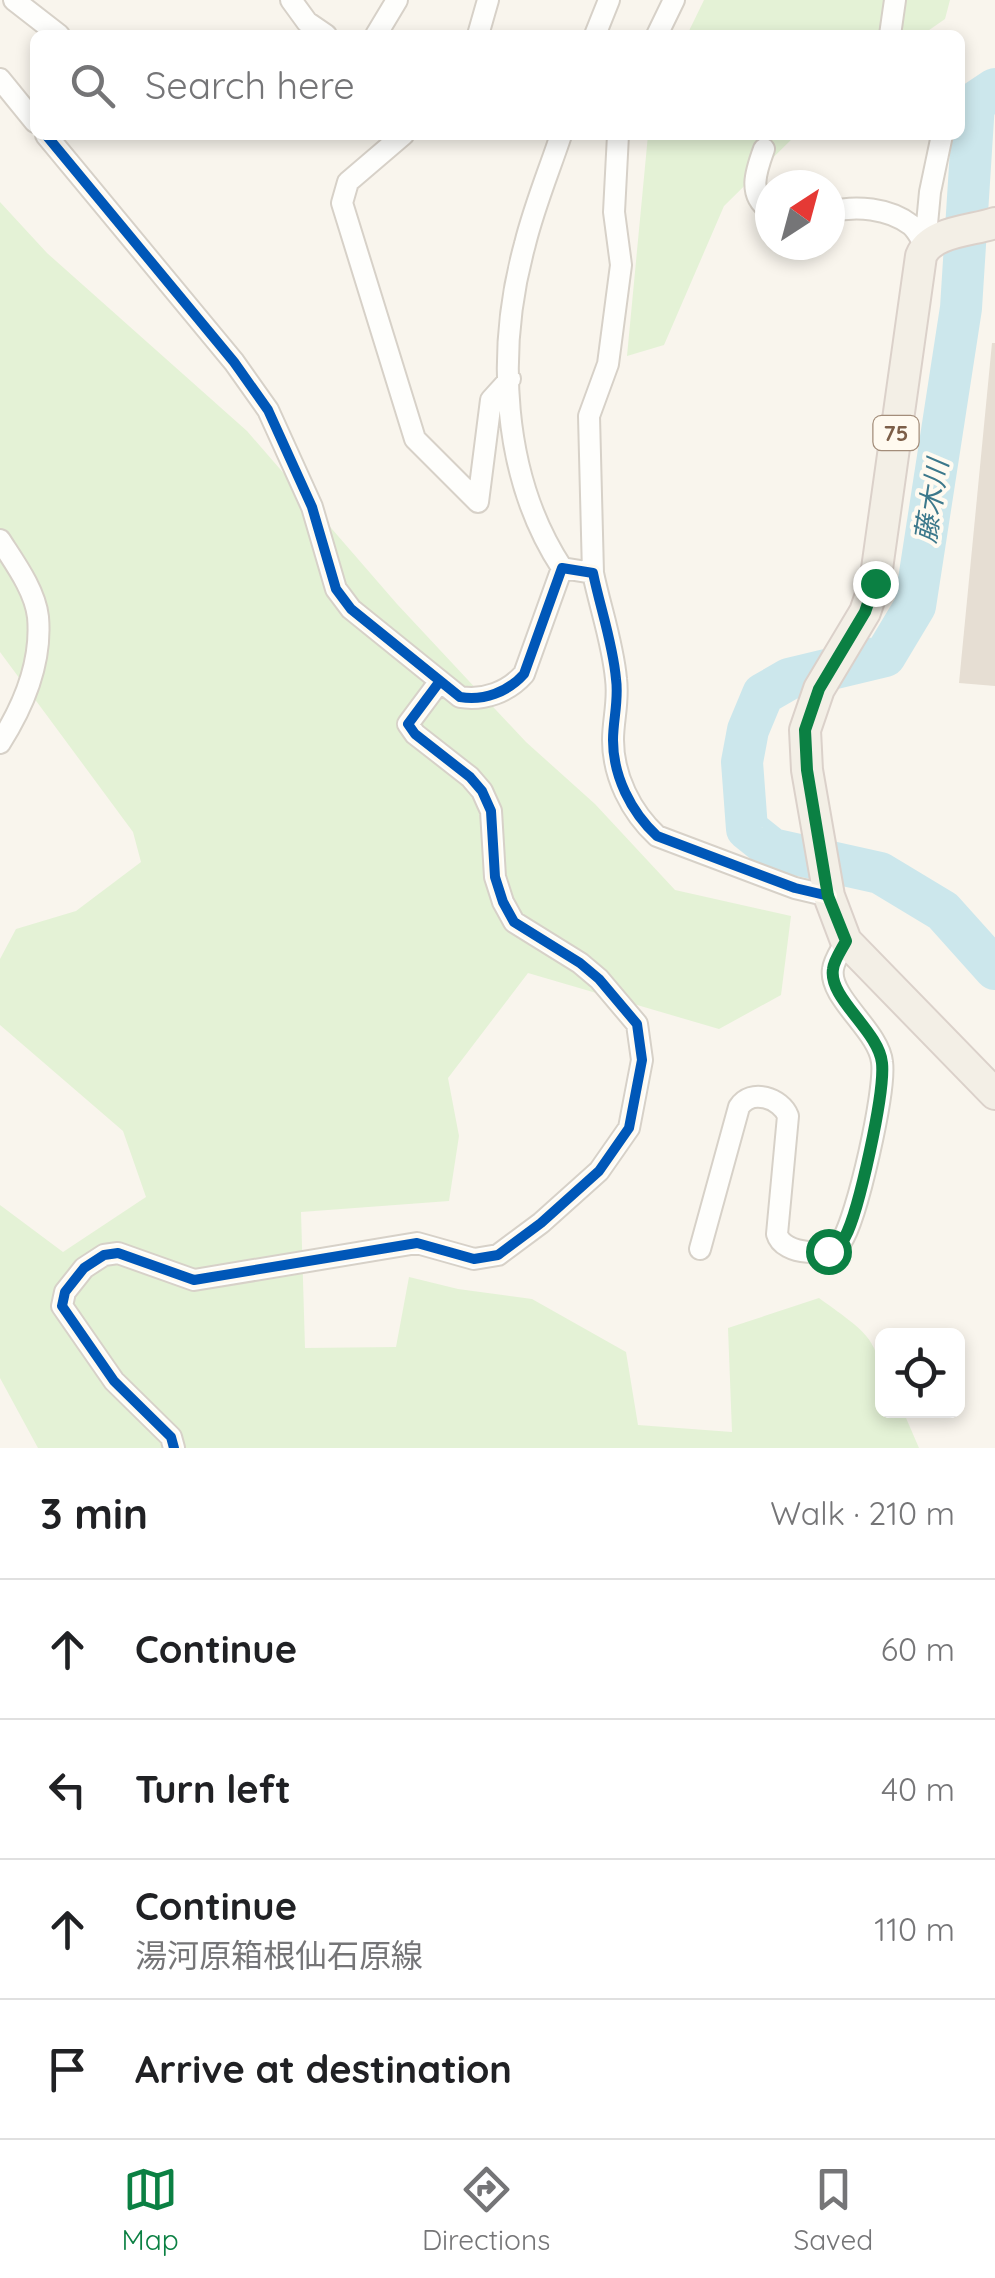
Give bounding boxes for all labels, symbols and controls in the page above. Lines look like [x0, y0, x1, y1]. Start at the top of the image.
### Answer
search box [30, 30, 965, 140]
icon: search [65, 58, 120, 113]
text: Search here [145, 61, 355, 109]
north arrow [755, 170, 845, 260]
road number: 75 [874, 416, 918, 450]
water label: 藤木川 [907, 454, 955, 545]
route end [853, 561, 899, 607]
route start [806, 1229, 852, 1275]
map controls [875, 1328, 965, 1418]
button: locate [875, 1328, 965, 1418]
text: 3 min [40, 1487, 148, 1540]
text: Walk · 210 m [770, 1493, 955, 1533]
icon: ahead [40, 1622, 95, 1677]
text: Continue [135, 1625, 297, 1673]
text: 60 m [881, 1629, 955, 1669]
icon: left [40, 1762, 95, 1817]
text: Turn left [135, 1765, 291, 1813]
text: 40 m [881, 1769, 955, 1809]
text: Continue [135, 1882, 297, 1930]
icon: ahead [40, 1902, 95, 1957]
text: 110 m [874, 1909, 955, 1949]
text: 湯河原箱根仙石原線 [135, 1935, 423, 1975]
icon: arrive [40, 2042, 95, 2097]
text: Arrive at destination [135, 2045, 512, 2093]
tab: Map [122, 2162, 179, 2257]
tab: Directions [422, 2162, 550, 2257]
tab: Saved [794, 2162, 873, 2257]

